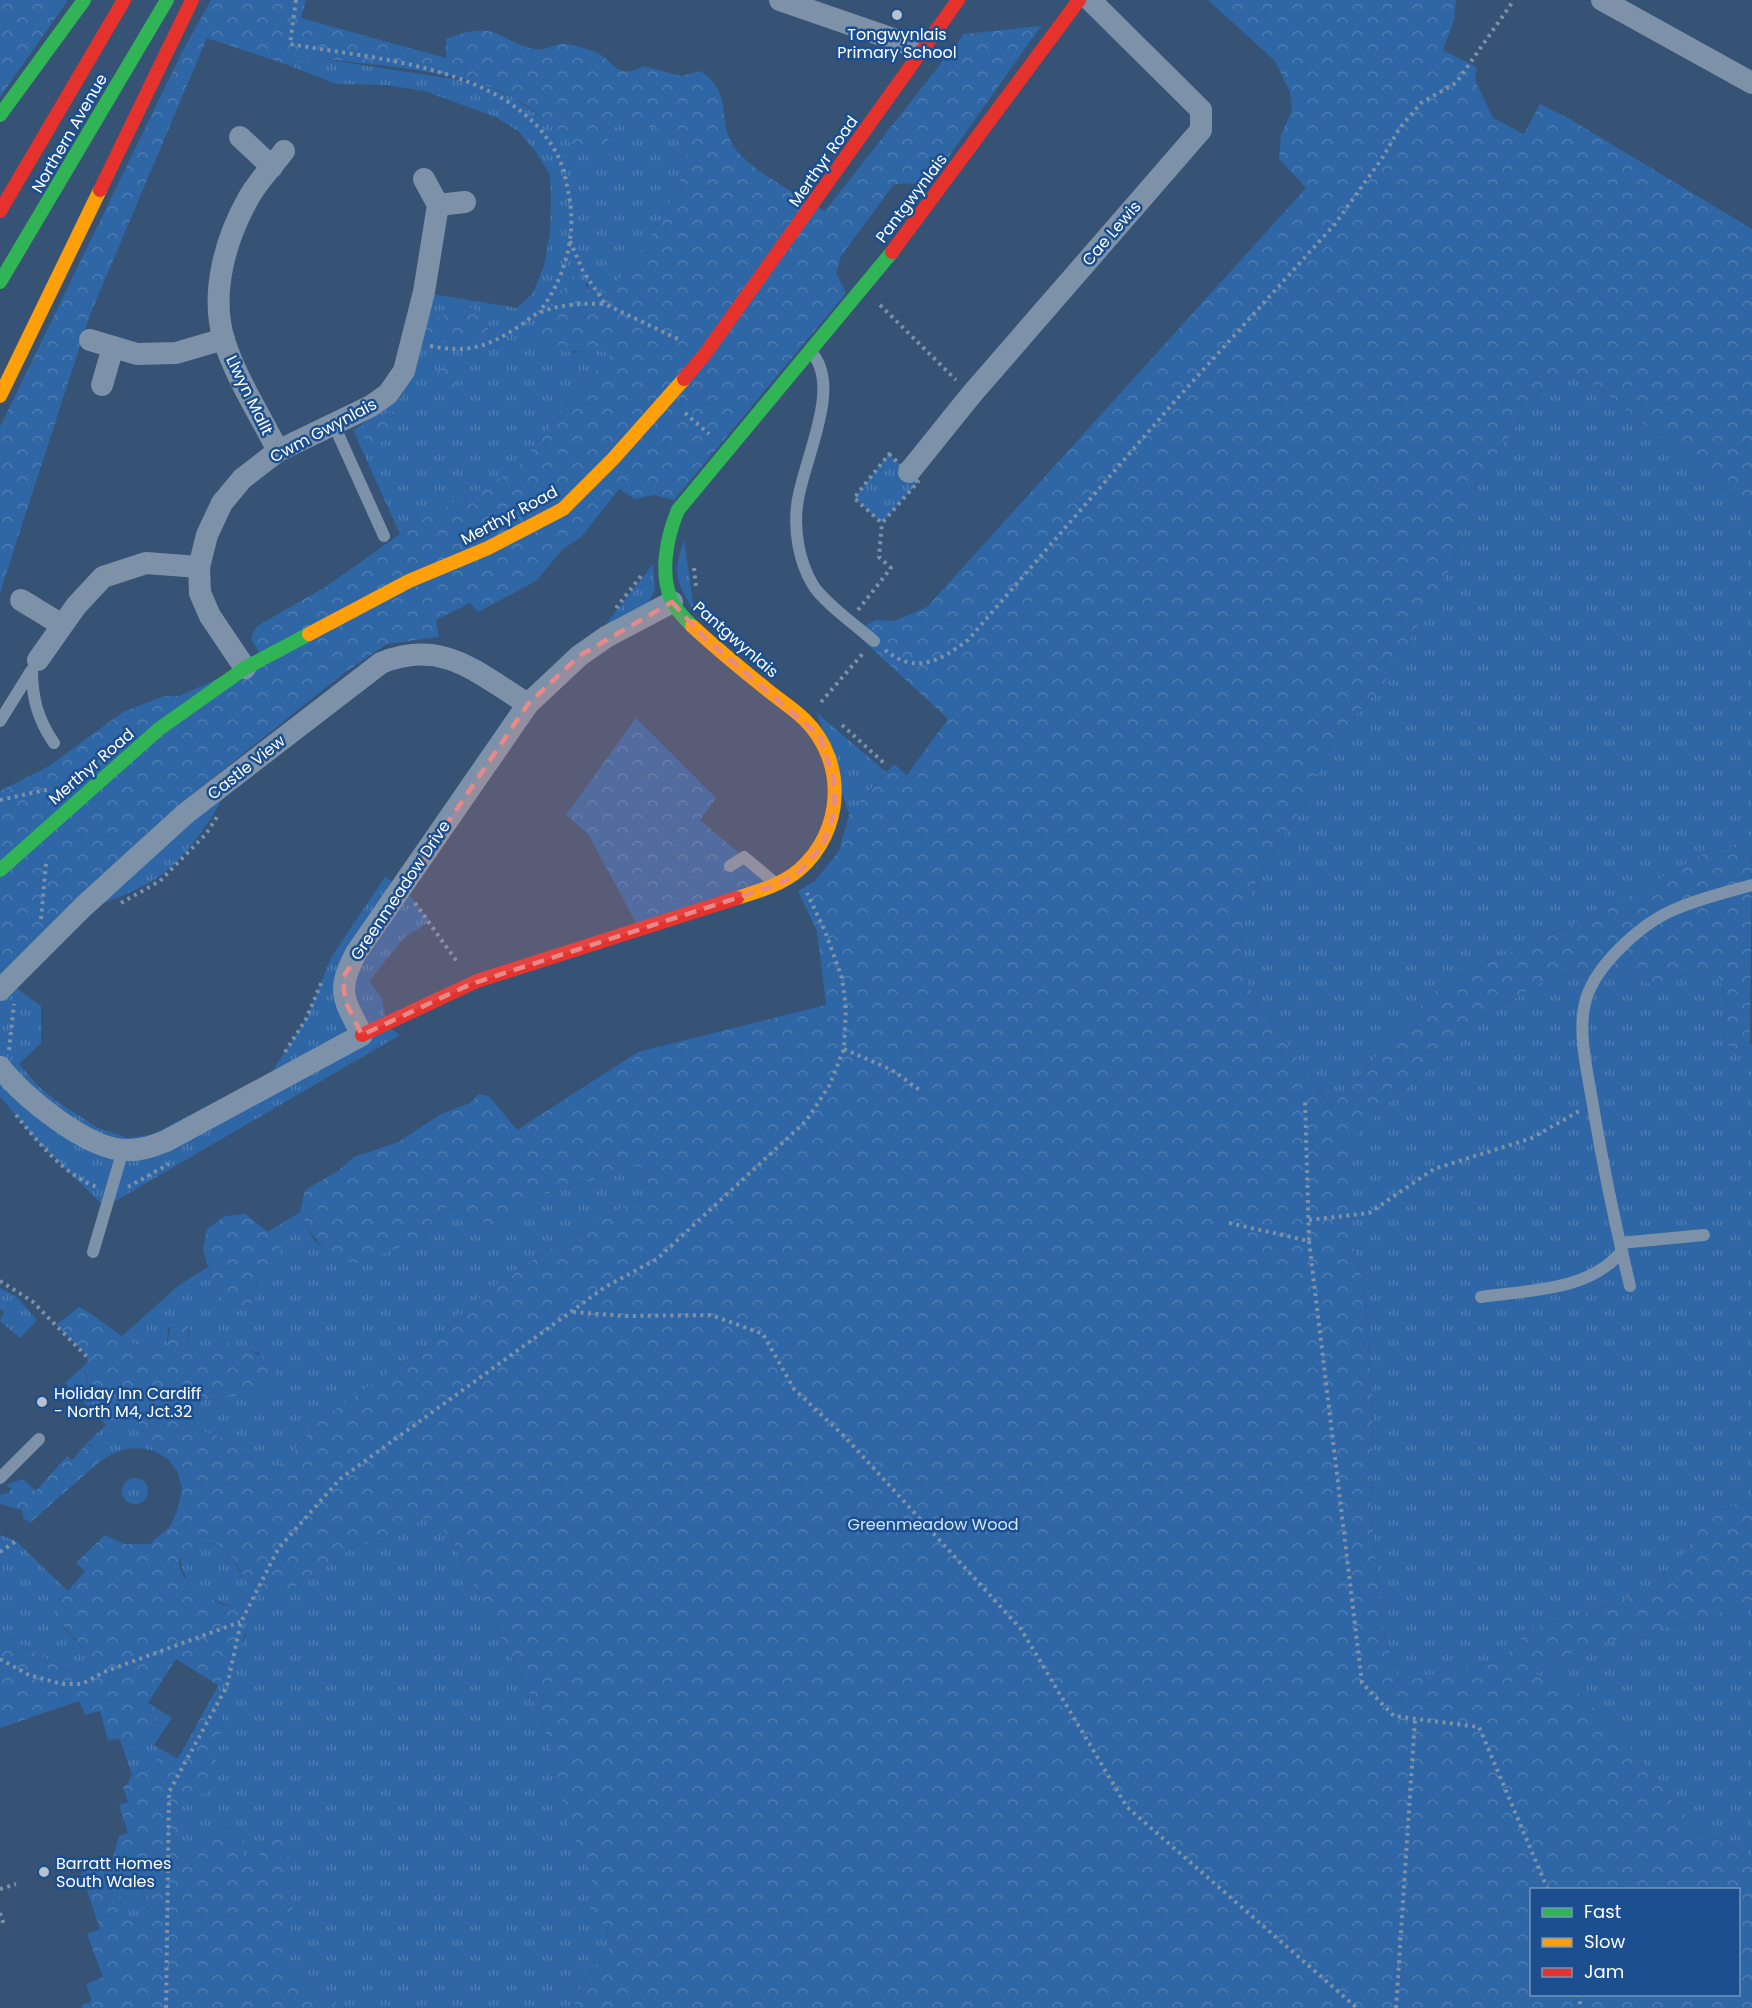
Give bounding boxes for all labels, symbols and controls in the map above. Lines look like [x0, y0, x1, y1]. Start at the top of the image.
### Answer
marker: Tongwynlais Primary School [890, 8, 904, 22]
place label: Tongwynlais Primary School [837, 23, 957, 64]
street label: Northern Avenue [26, 69, 113, 197]
street label: Merthyr Road [783, 111, 863, 212]
street label: Pantgwynlais [870, 149, 953, 248]
street label: Cae Lewis [1077, 196, 1146, 271]
street label: Llwyn Mallt [220, 352, 279, 439]
street label: Cwm Gwynlais [266, 393, 381, 468]
street label: Merthyr Road [457, 480, 562, 551]
street label: Pantgwynlais [688, 596, 783, 683]
street label: Merthyr Road [44, 723, 139, 810]
street label: Castle View [202, 730, 290, 805]
street label: Greenmeadow Drive [345, 816, 456, 965]
place label: Holiday Inn Cardiff - North M4, Jct.32 [54, 1382, 201, 1423]
marker: Holiday Inn Cardiff - North M4, Jct.32 [35, 1395, 49, 1409]
park label: Greenmeadow Wood [847, 1513, 1019, 1536]
place label: Barratt Homes South Wales [56, 1852, 171, 1893]
marker: Barratt Homes South Wales [37, 1865, 51, 1879]
legend [1530, 1888, 1740, 1996]
text: Fast [1584, 1899, 1621, 1924]
text: Slow [1584, 1929, 1626, 1954]
text: Jam [1584, 1959, 1624, 1984]

